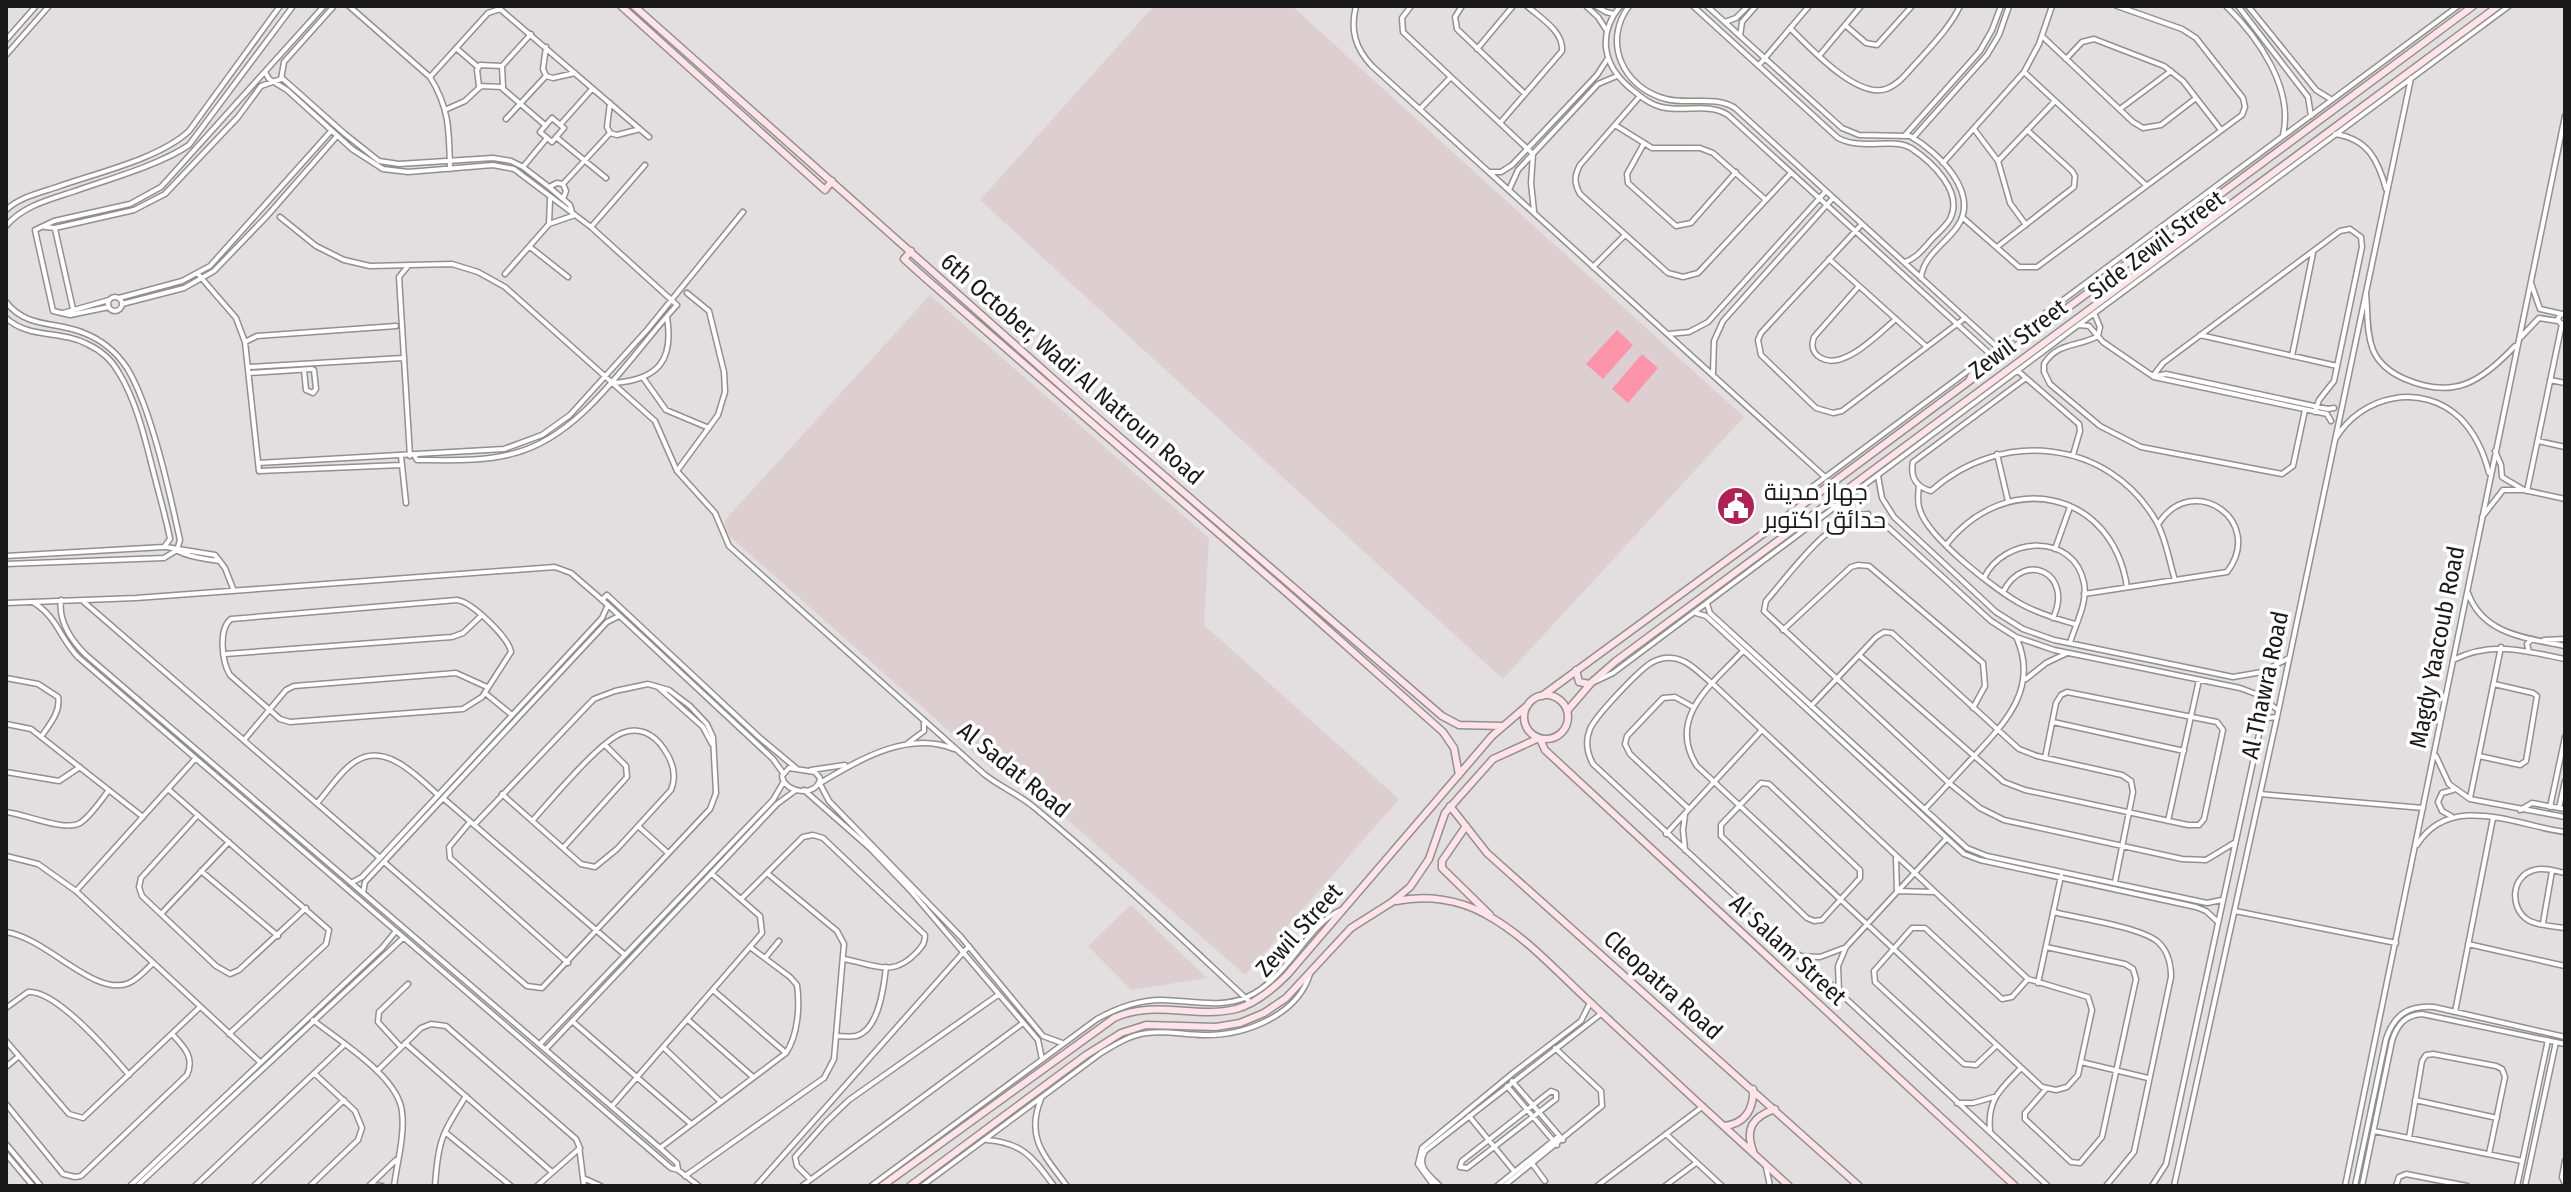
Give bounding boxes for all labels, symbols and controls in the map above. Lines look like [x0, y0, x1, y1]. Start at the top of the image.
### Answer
street label: Side Zewil Street [2082, 184, 2230, 305]
street label: 6th October, Wadi Al Natroun Road [935, 247, 1209, 491]
street label: Zewil Street [1963, 293, 2073, 385]
place label: جهاز مدينة حدائق اكتوبر [1762, 478, 1886, 535]
public building icon: جهاز مدينة حدائق اكتوبر [1715, 485, 1757, 527]
street label: Magdy Yaacoub Road [2404, 544, 2470, 750]
street label: Al Thawra Road [2236, 608, 2294, 762]
street label: Al Sadat Road [952, 716, 1076, 824]
street label: Zewil Street [1250, 878, 1348, 982]
street label: Al Salam Street [1724, 889, 1852, 1011]
street label: Cleopatra Road [1598, 925, 1728, 1045]

